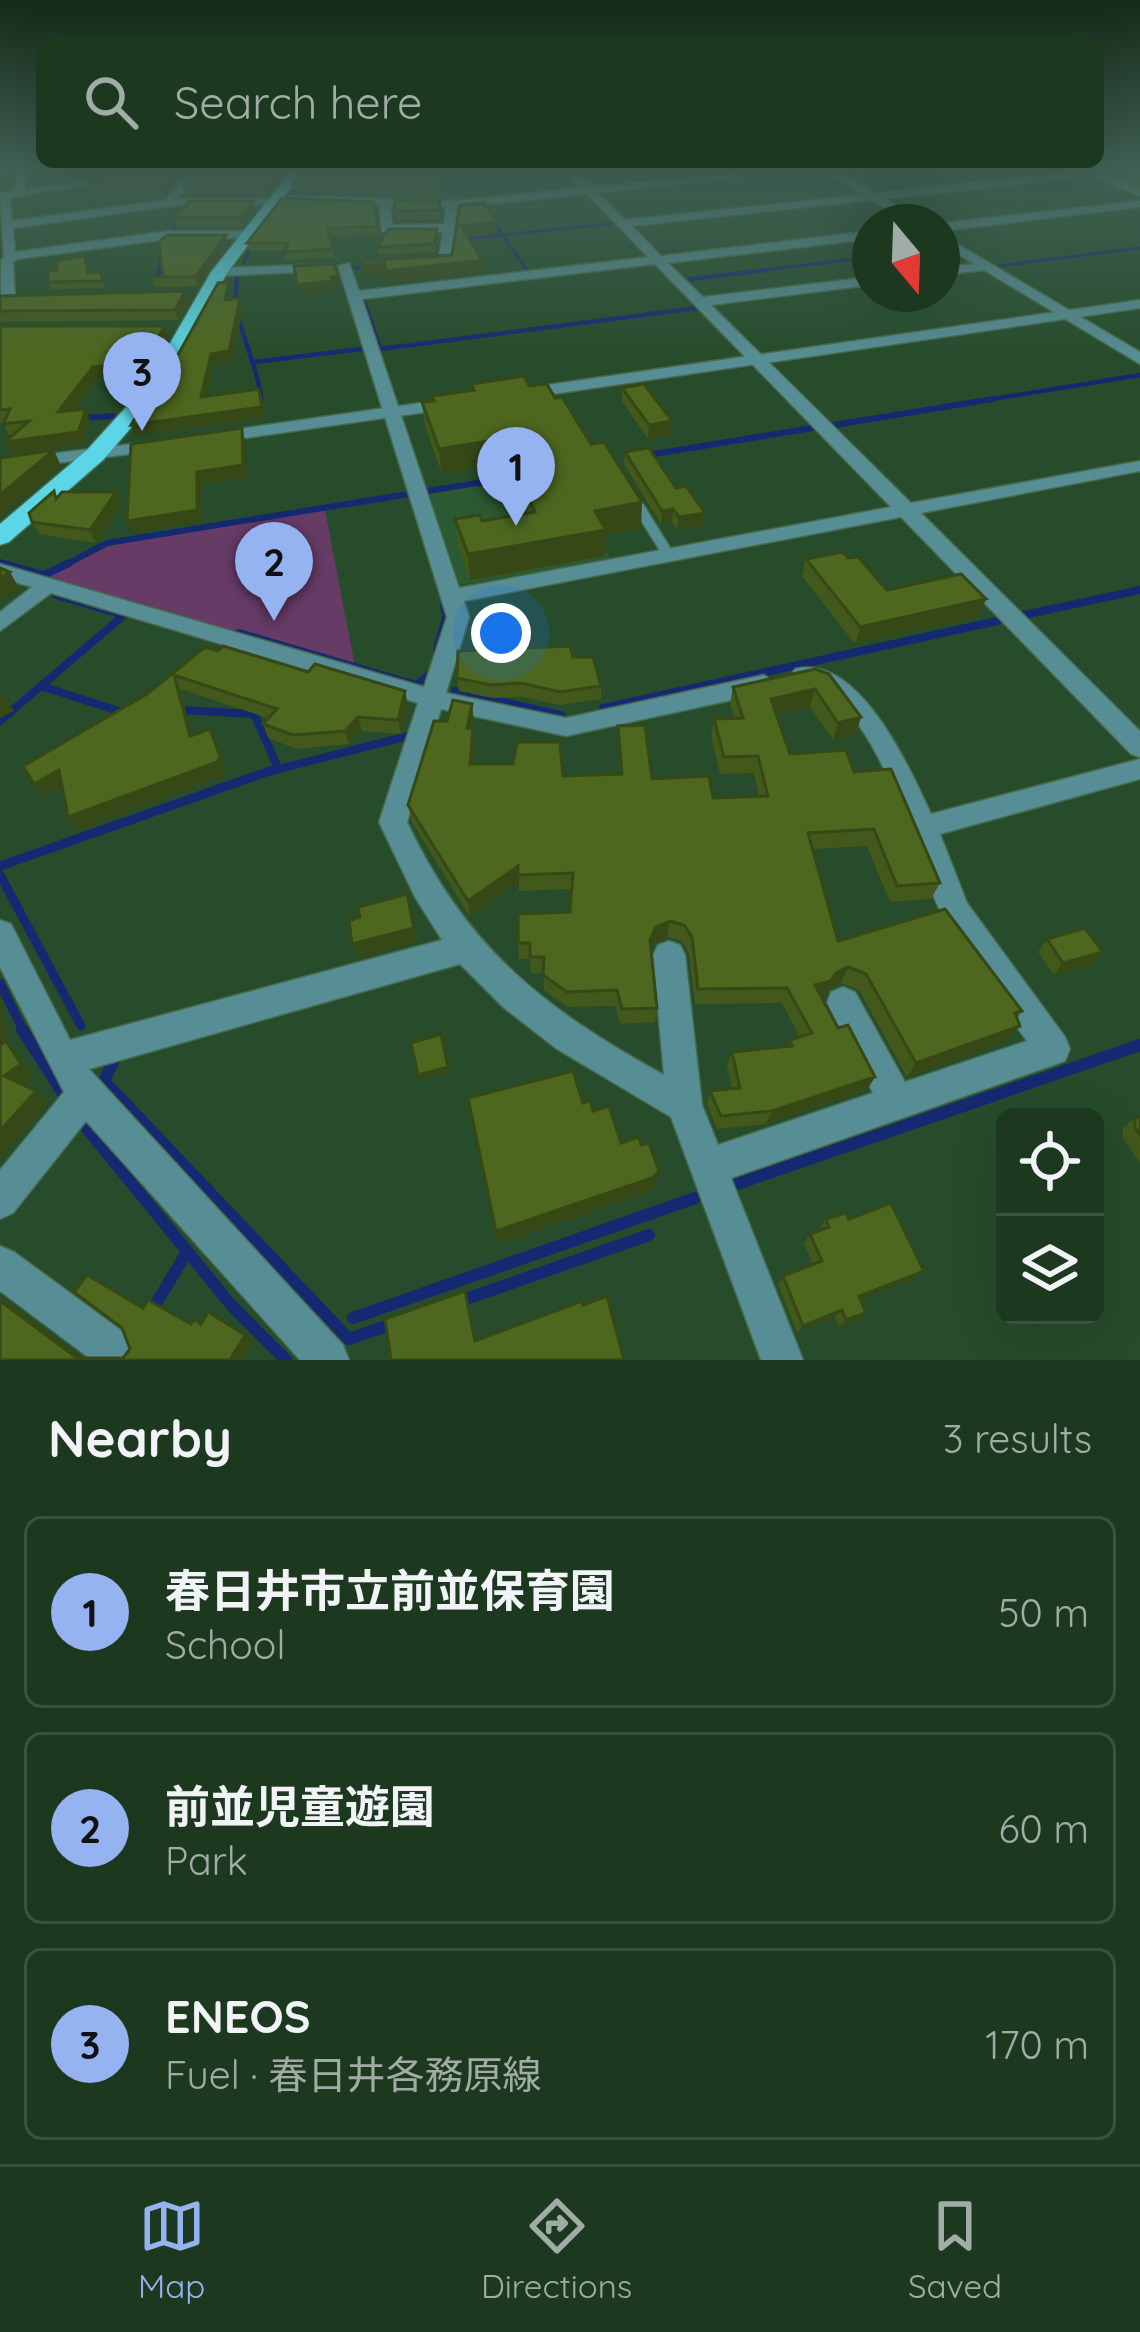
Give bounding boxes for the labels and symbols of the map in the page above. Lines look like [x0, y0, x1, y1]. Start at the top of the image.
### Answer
north arrow [852, 204, 960, 312]
pin: 3 [103, 332, 181, 431]
pin: 1 [477, 427, 555, 526]
pin: 2 [235, 522, 313, 621]
your location [471, 603, 531, 663]

